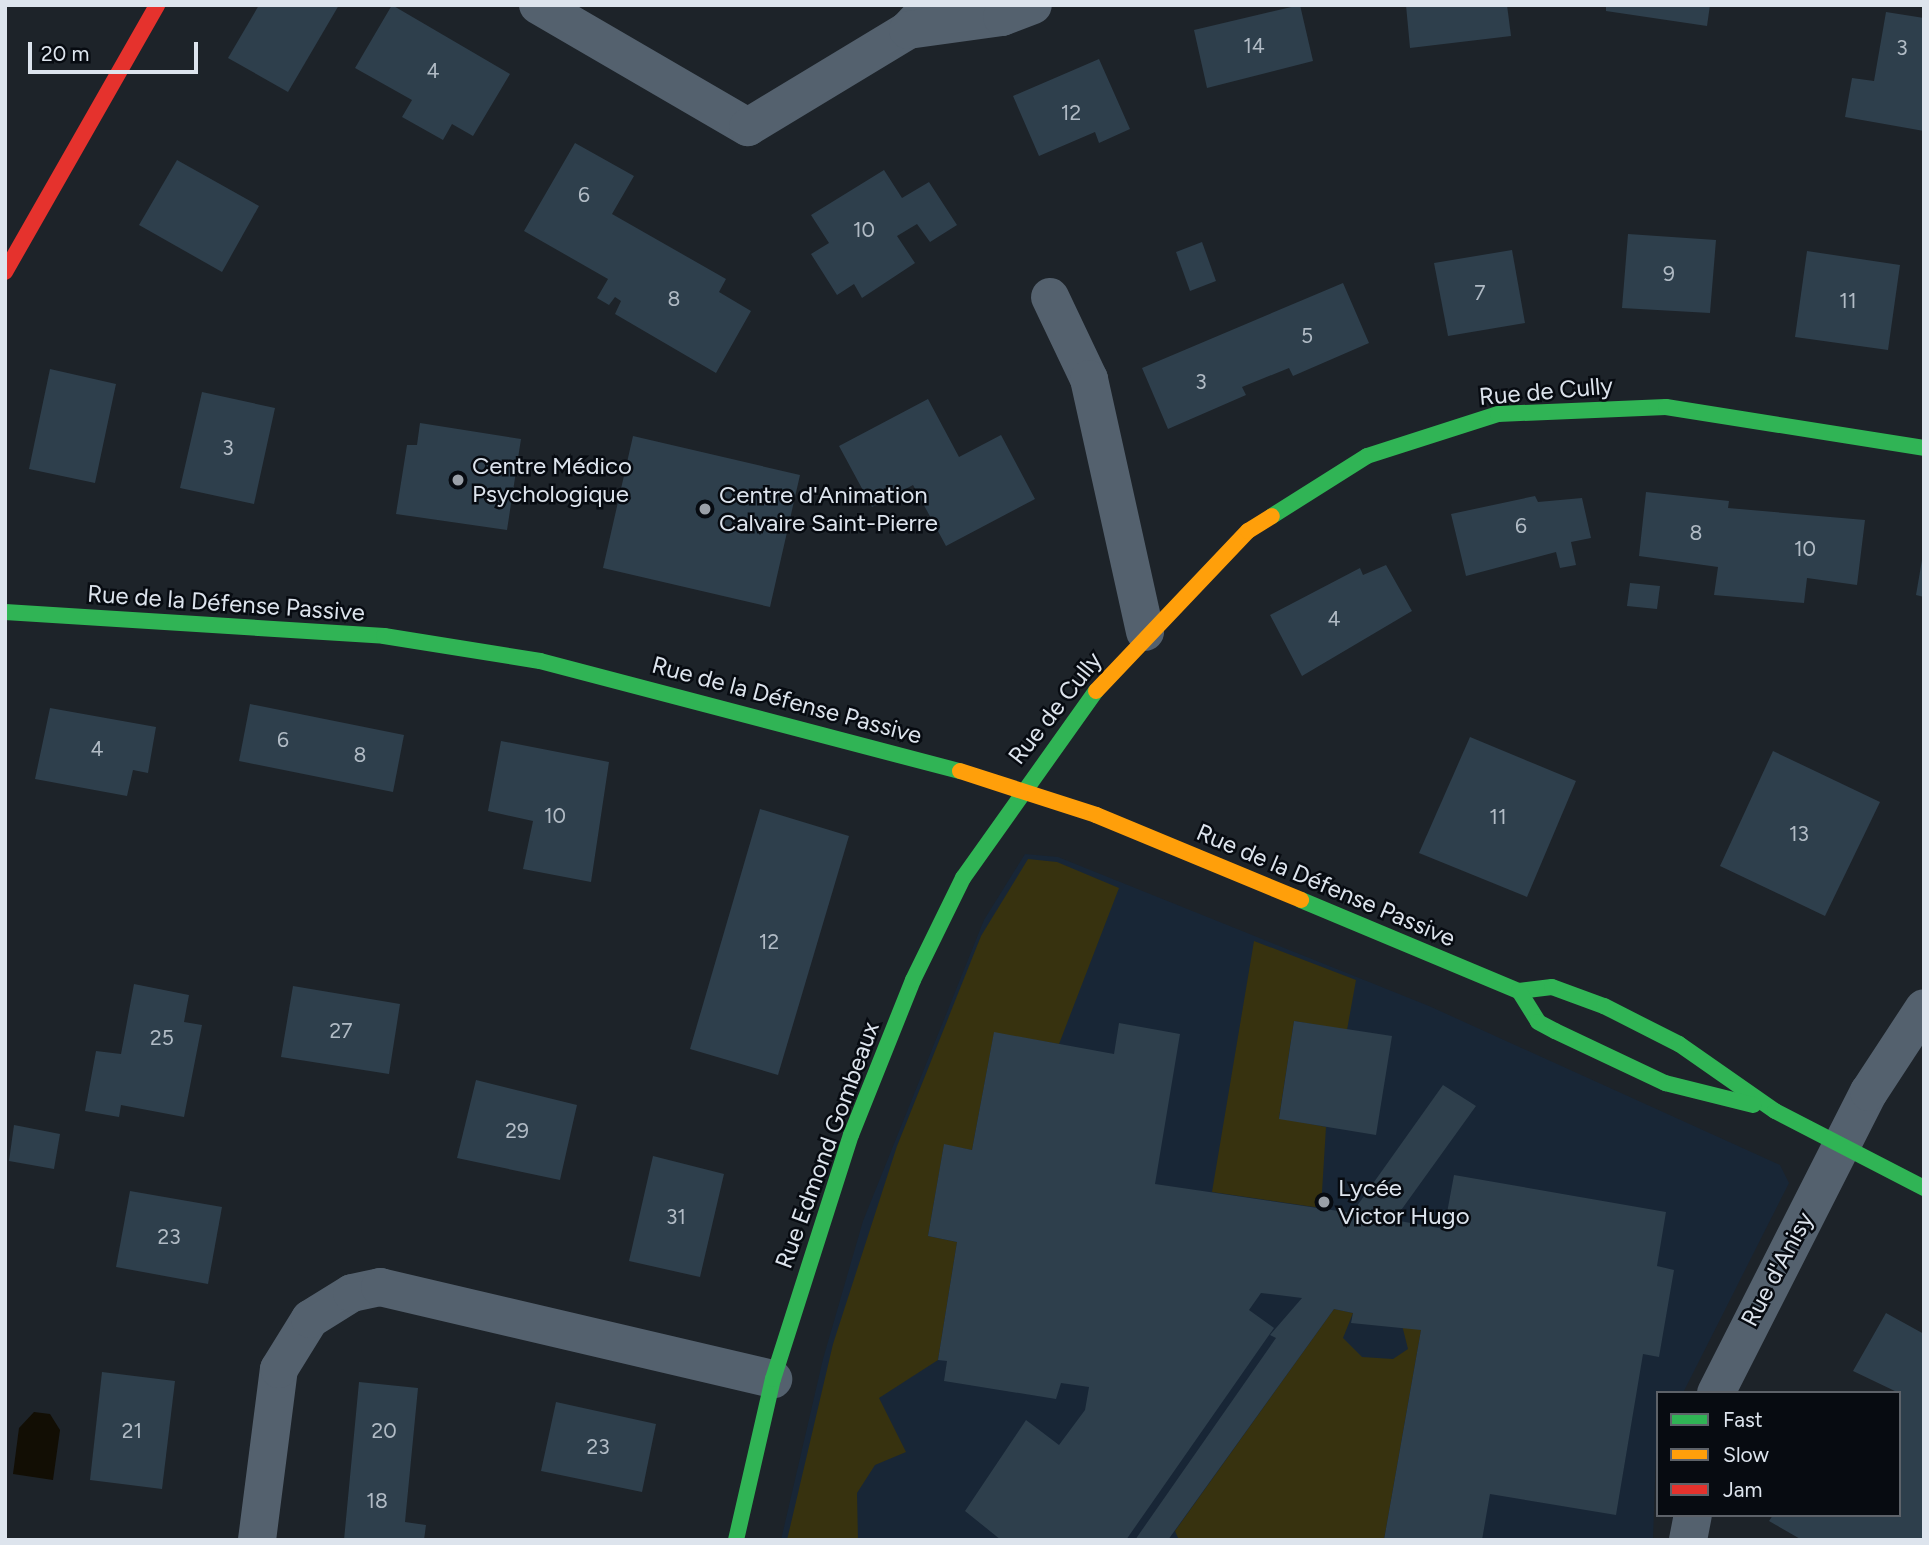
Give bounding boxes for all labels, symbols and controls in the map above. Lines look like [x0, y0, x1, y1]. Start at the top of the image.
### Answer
scale bar [32, 28, 201, 72]
house number: 14 [1243, 33, 1265, 59]
house number: 3 [1896, 35, 1908, 61]
text: 20 m [41, 41, 89, 66]
house number: 4 [426, 58, 440, 84]
house number: 12 [1061, 100, 1081, 126]
house number: 6 [578, 182, 590, 208]
house number: 10 [853, 217, 875, 243]
house number: 9 [1663, 261, 1675, 287]
house number: 7 [1474, 280, 1486, 306]
house number: 8 [668, 286, 680, 312]
house number: 11 [1839, 288, 1857, 314]
house number: 5 [1301, 323, 1313, 349]
house number: 3 [1195, 369, 1207, 395]
street label: Rue de Cully [1478, 371, 1614, 411]
house number: 3 [222, 435, 234, 461]
place label: Centre Médico Psychologique [472, 452, 632, 508]
marker: Centre Médico Psychologique [450, 472, 466, 488]
place label: Centre d'Animation Calvaire Saint-Pierre [719, 481, 938, 537]
marker: Centre d'Animation Calvaire Saint-Pierre [697, 501, 713, 517]
house number: 6 [1515, 513, 1527, 539]
house number: 8 [1690, 520, 1702, 546]
house number: 10 [1794, 536, 1816, 562]
street label: Rue de la Défense Passive [86, 579, 366, 627]
house number: 4 [1327, 606, 1341, 632]
street label: Rue de Cully [1002, 646, 1108, 770]
street label: Rue de la Défense Passive [649, 650, 925, 750]
house number: 6 [277, 727, 289, 753]
house number: 4 [90, 736, 104, 762]
house number: 8 [354, 742, 366, 768]
house number: 10 [544, 803, 566, 829]
house number: 11 [1489, 804, 1507, 830]
street label: Rue de la Défense Passive [1192, 817, 1460, 953]
house number: 13 [1789, 821, 1809, 847]
house number: 12 [759, 929, 779, 955]
house number: 27 [329, 1018, 353, 1044]
street label: Rue Edmond Gombeaux [769, 1018, 885, 1272]
house number: 25 [150, 1025, 174, 1051]
house number: 29 [505, 1118, 529, 1144]
place label: Lycée Victor Hugo [1338, 1174, 1470, 1230]
marker: Lycée Victor Hugo [1316, 1194, 1332, 1210]
house number: 31 [666, 1204, 686, 1230]
street label: Rue d'Anisy [1735, 1207, 1819, 1331]
house number: 23 [157, 1224, 181, 1250]
legend [1656, 1391, 1901, 1517]
text: Fast [1723, 1407, 1763, 1432]
house number: 21 [122, 1418, 142, 1444]
house number: 20 [371, 1418, 397, 1444]
house number: 23 [586, 1434, 610, 1460]
text: Slow [1723, 1442, 1769, 1467]
text: Jam [1723, 1477, 1762, 1502]
house number: 18 [366, 1488, 388, 1514]

